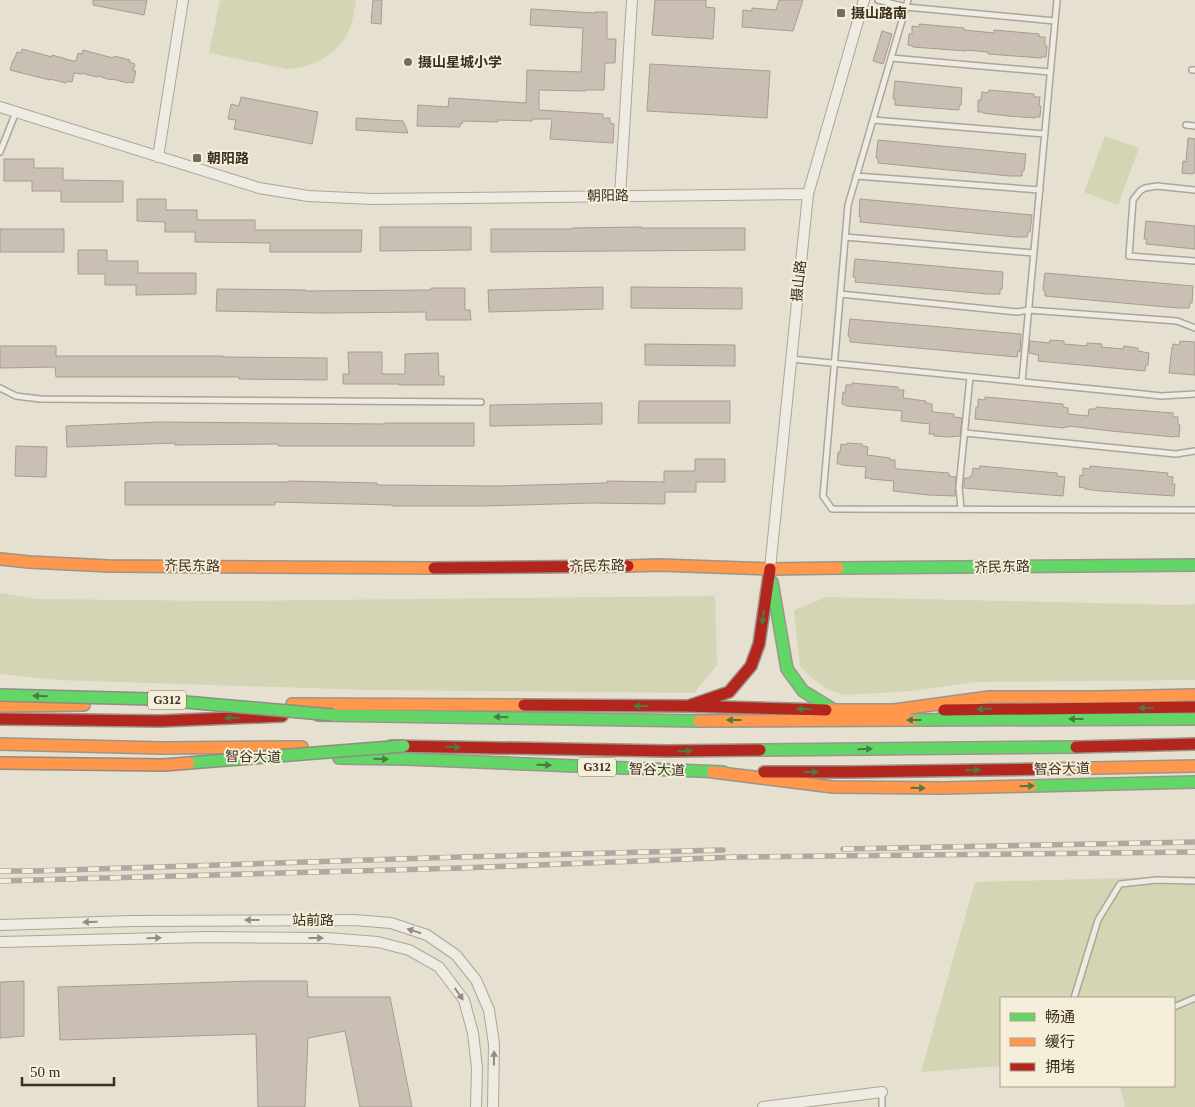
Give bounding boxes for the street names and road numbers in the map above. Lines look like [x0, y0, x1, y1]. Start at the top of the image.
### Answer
street label: 朝阳路 [587, 188, 629, 204]
street label: 摄山路 [789, 259, 809, 303]
street label: 齐民东路 [164, 558, 220, 574]
street label: 齐民东路 [569, 558, 625, 574]
street label: 齐民东路 [974, 559, 1030, 575]
road number: G312 [148, 690, 186, 710]
street label: 智谷大道 [225, 748, 281, 765]
road number: G312 [578, 758, 616, 776]
street label: 智谷大道 [1034, 760, 1090, 777]
street label: 智谷大道 [629, 761, 685, 778]
street label: 站前路 [292, 912, 334, 928]

